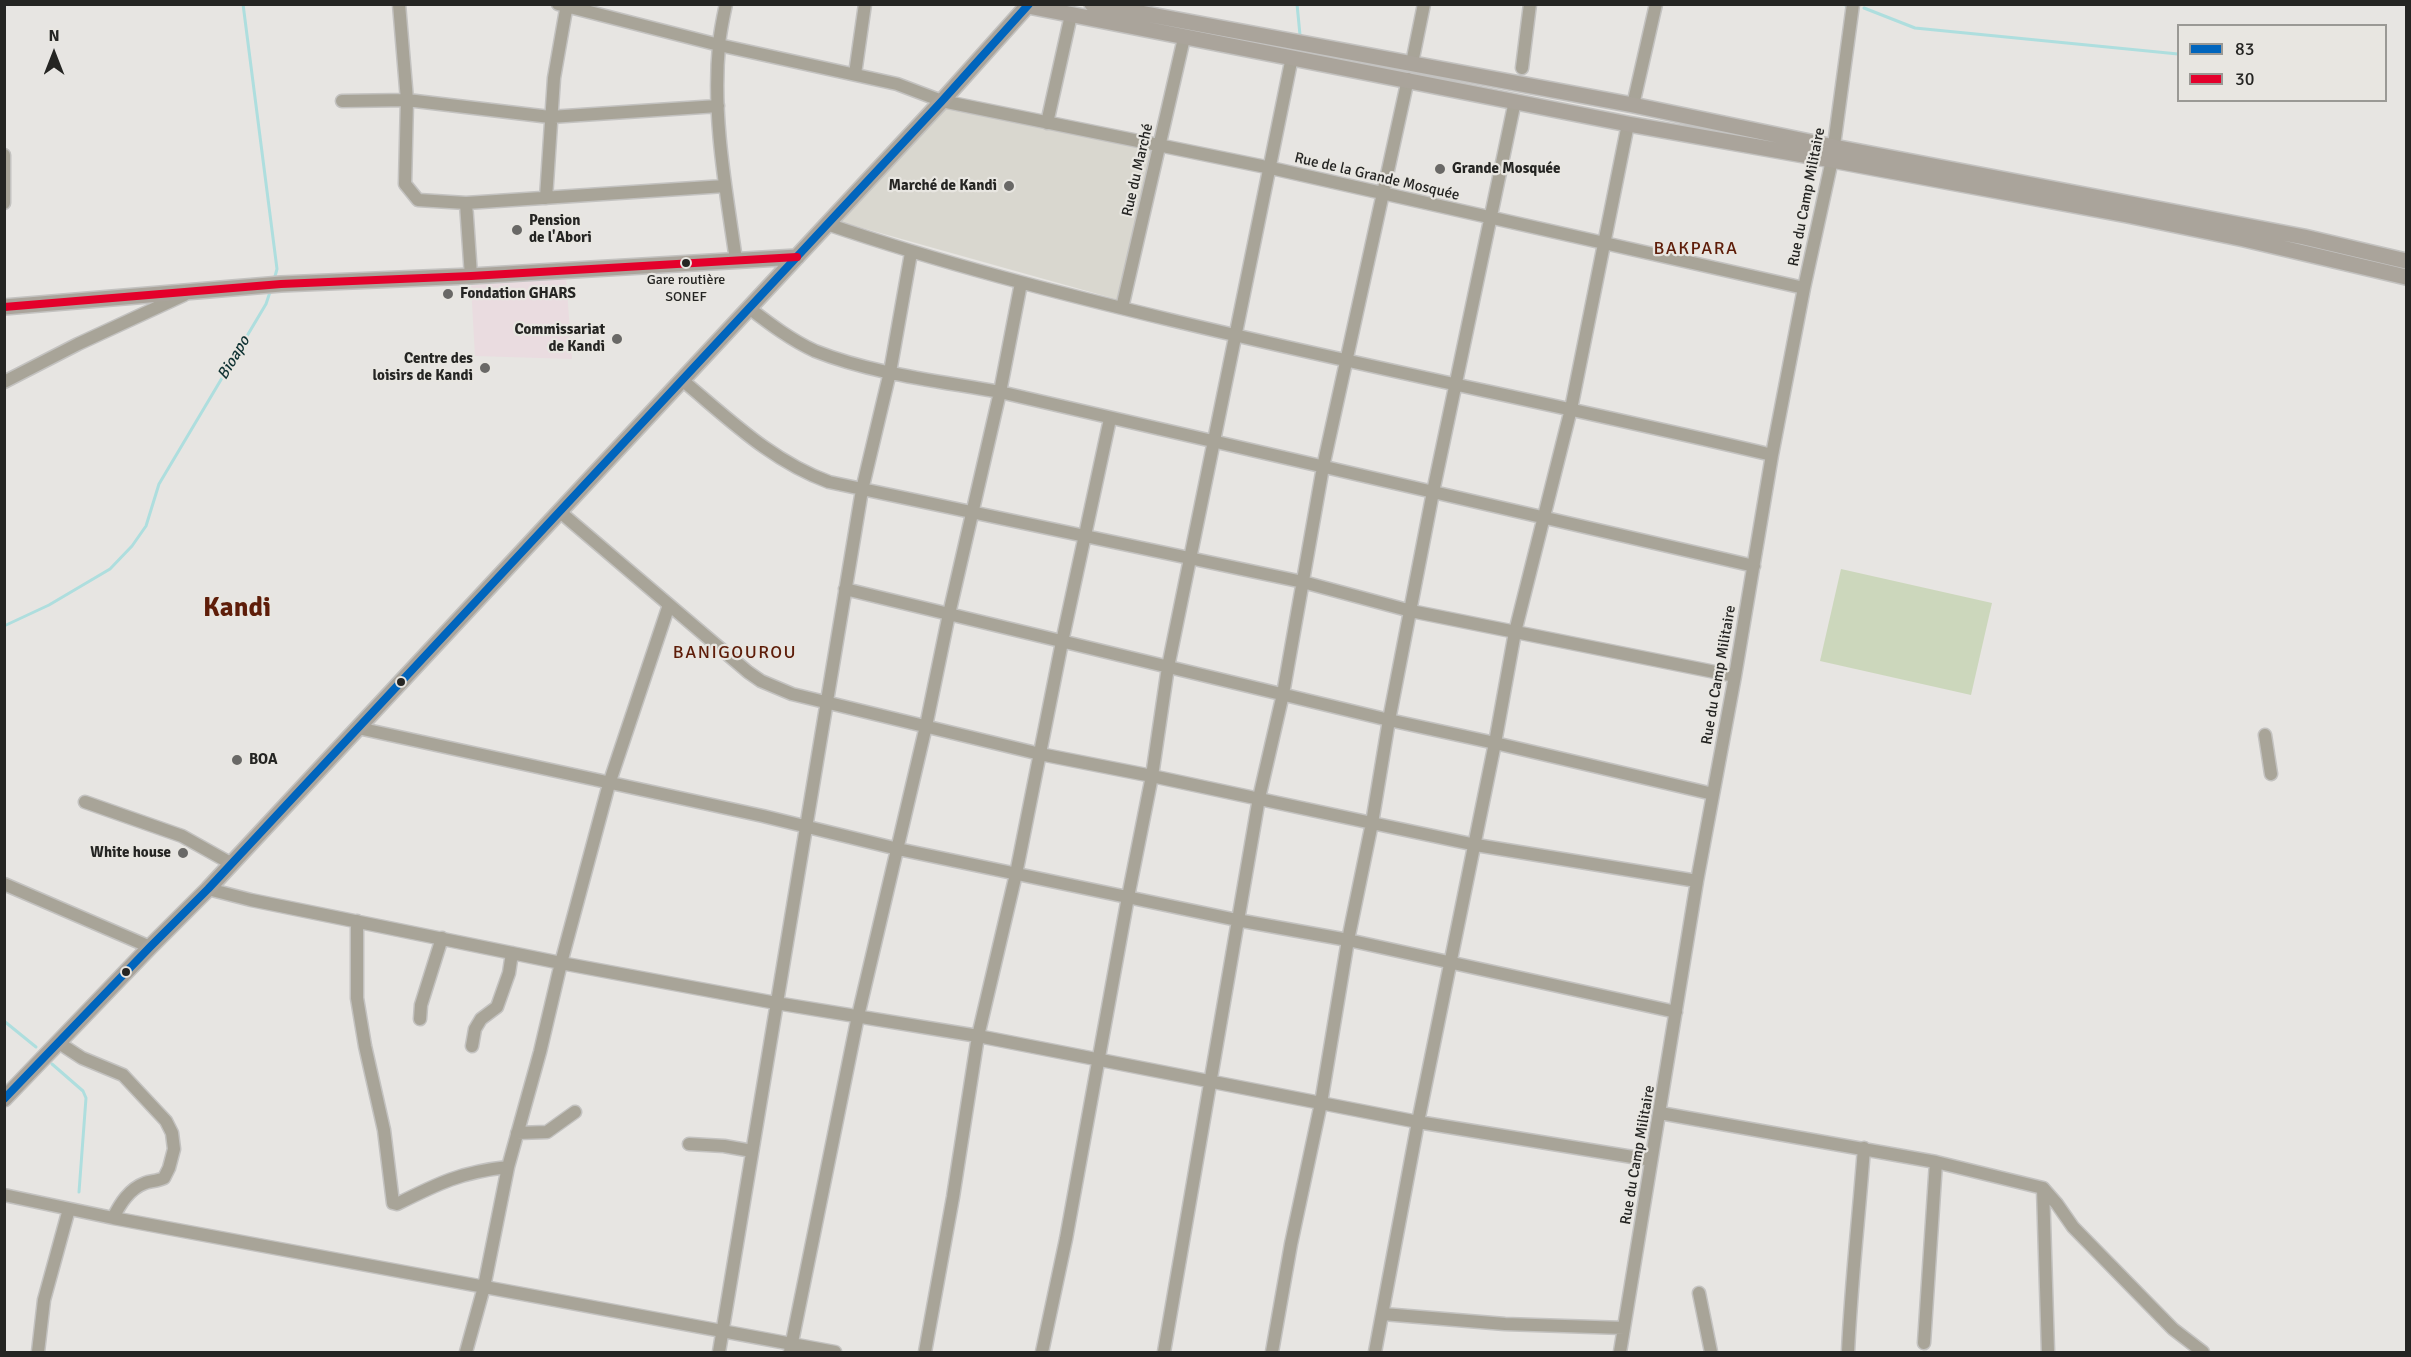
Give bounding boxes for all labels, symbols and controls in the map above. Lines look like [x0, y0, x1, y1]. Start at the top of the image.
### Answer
north arrow [24, 24, 84, 84]
legend [2177, 24, 2387, 102]
text: N [48, 26, 60, 46]
text: 83 [2235, 38, 2254, 60]
text: 30 [2235, 68, 2254, 90]
street label: Rue du Marché [1119, 122, 1157, 218]
street label: Rue du Camp Militaire [1785, 126, 1829, 268]
street label: Rue de la Grande Mosquée [1293, 149, 1461, 205]
place label: Grande Mosquée [1452, 160, 1561, 178]
marker: Grande Mosquée [1433, 162, 1447, 176]
place label: Marché de Kandi [888, 177, 997, 195]
marker: Marché de Kandi [1002, 179, 1016, 193]
place label: Pension de l'Abori [529, 212, 592, 247]
marker: Pension de l'Abori [510, 223, 524, 237]
district label: BAKPARA [1653, 238, 1739, 260]
marker: Gare routière SONEF [680, 257, 692, 269]
place label: Gare routière SONEF [647, 272, 725, 304]
place label: Fondation GHARS [460, 285, 576, 303]
marker: Fondation GHARS [441, 287, 455, 301]
place label: Commissariat de Kandi [514, 321, 605, 356]
marker: Commissariat de Kandi [610, 332, 624, 346]
water label: Bioapo [214, 333, 254, 383]
place label: Centre des loisirs de Kandi [373, 350, 473, 385]
marker: Centre des loisirs de Kandi [478, 361, 492, 375]
district label: Kandi [203, 593, 271, 625]
street label: Rue du Camp Militaire [1698, 604, 1740, 746]
district label: BANIGOUROU [673, 642, 797, 664]
unlabelled marker [395, 676, 407, 688]
place label: BOA [249, 751, 278, 769]
marker: BOA [230, 753, 244, 767]
place label: White house [90, 844, 171, 862]
marker: White house [176, 846, 190, 860]
unlabelled marker [120, 966, 132, 978]
street label: Rue du Camp Militaire [1617, 1084, 1659, 1226]

